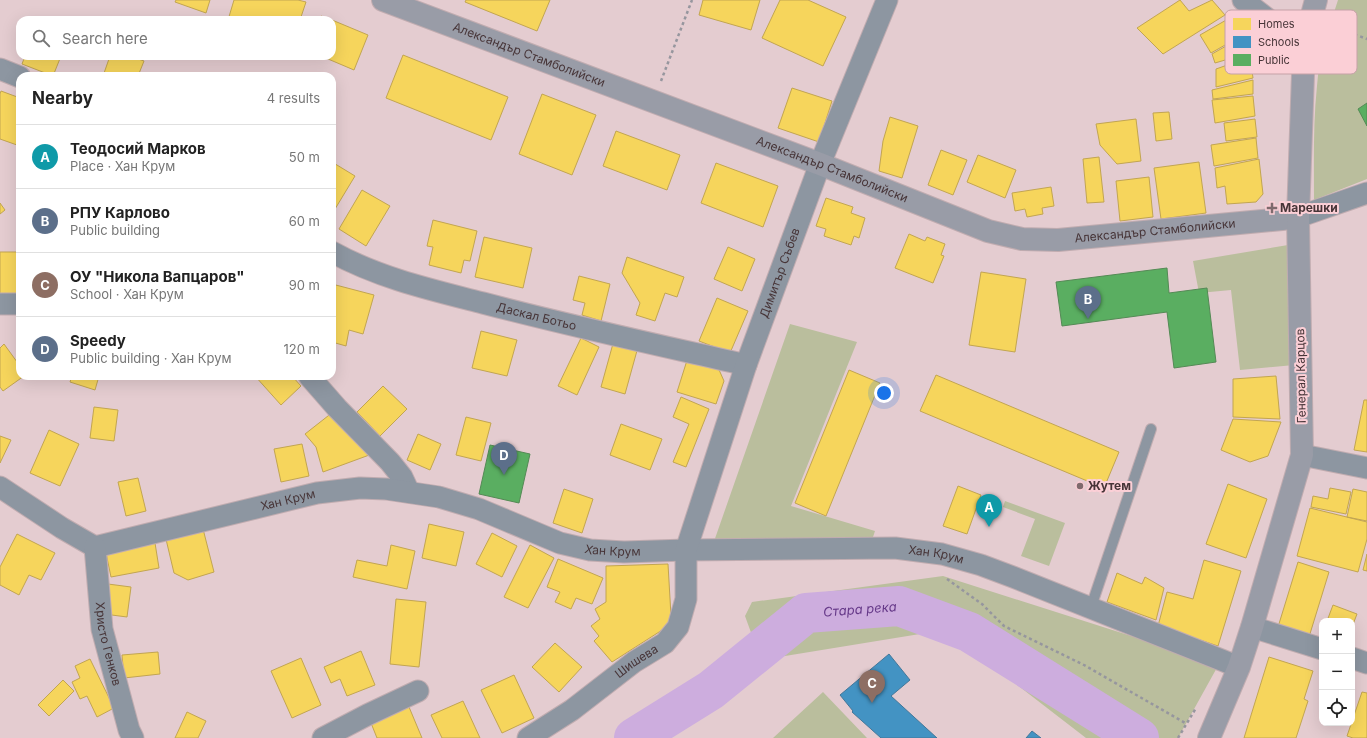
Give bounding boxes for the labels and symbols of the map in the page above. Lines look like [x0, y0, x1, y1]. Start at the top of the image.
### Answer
legend [1225, 10, 1357, 74]
text: Homes [1258, 17, 1295, 31]
street label: Александър Стамболийски [451, 19, 607, 90]
text: Schools [1258, 35, 1300, 49]
text: Public [1258, 53, 1290, 67]
street label: Александър Стамболийски [754, 133, 910, 205]
place label: Марешки [1280, 200, 1338, 215]
marker: Марешки [1267, 203, 1277, 213]
street label: Александър Стамболийски [1074, 215, 1236, 245]
street label: Димитър Събев [756, 226, 803, 320]
pin: B [1075, 286, 1101, 319]
street label: Даскал Ботьо [495, 299, 578, 333]
street label: Генерал Карцов [1292, 328, 1309, 424]
your location [874, 383, 894, 403]
pin: D [491, 442, 517, 475]
place label: Жутем [1088, 478, 1131, 493]
marker: Жутем [1075, 481, 1085, 491]
street label: Хан Крум [259, 486, 317, 513]
pin: A [976, 494, 1002, 527]
street label: Хан Крум [583, 541, 641, 559]
street label: Хан Крум [908, 542, 966, 567]
water label: Стара река [822, 598, 897, 620]
street label: Христо Генков [93, 601, 125, 688]
street label: Шишева [612, 641, 661, 681]
pin: C [859, 670, 885, 703]

